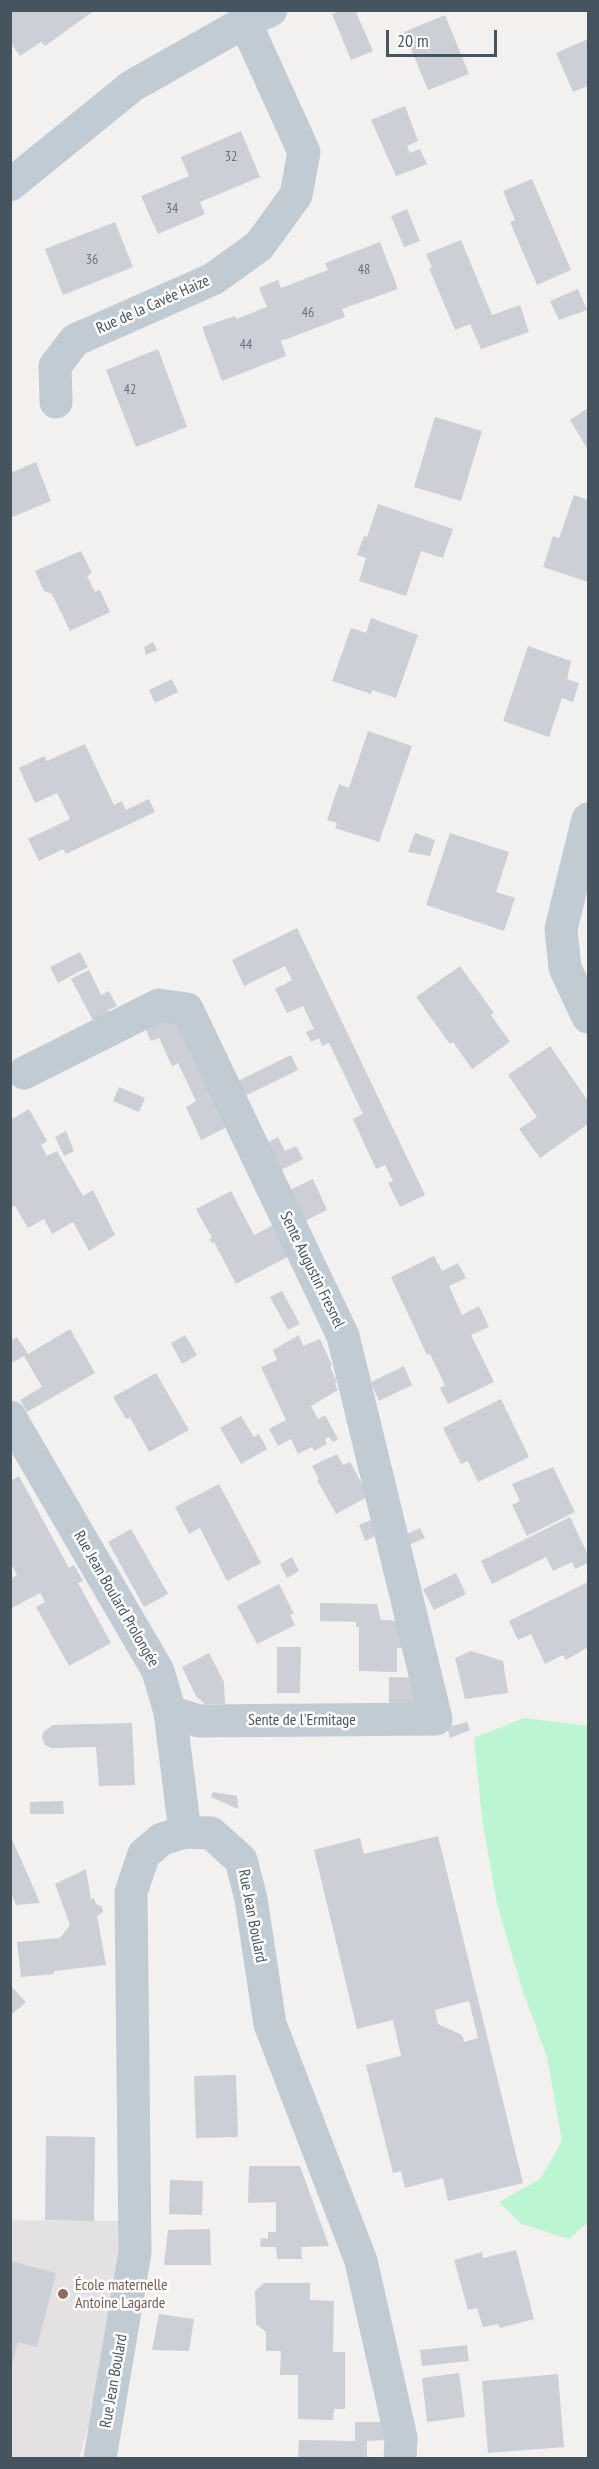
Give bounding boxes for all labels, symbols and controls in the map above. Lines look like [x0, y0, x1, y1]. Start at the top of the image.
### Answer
scale bar [389, 18, 500, 56]
text: 20 m [397, 29, 429, 52]
house number: 32 [225, 149, 237, 165]
house number: 34 [166, 201, 178, 217]
house number: 36 [86, 252, 98, 268]
house number: 48 [358, 262, 370, 278]
street label: Rue de la Cavée Haize [93, 271, 213, 339]
house number: 46 [302, 305, 314, 321]
house number: 44 [240, 337, 252, 353]
house number: 42 [124, 382, 136, 398]
street label: Sente Augustin Fresnel [275, 1209, 349, 1331]
street label: Rue Jean Boulard Prolongée [69, 1528, 163, 1670]
street label: Sente de l'Ermitage [248, 1710, 356, 1730]
street label: Rue Jean Boulard [234, 1868, 270, 1964]
place label: École maternelle Antoine Lagarde [75, 2275, 168, 2313]
marker: École maternelle Antoine Lagarde [56, 2287, 70, 2301]
street label: Rue Jean Boulard [96, 2333, 132, 2429]

